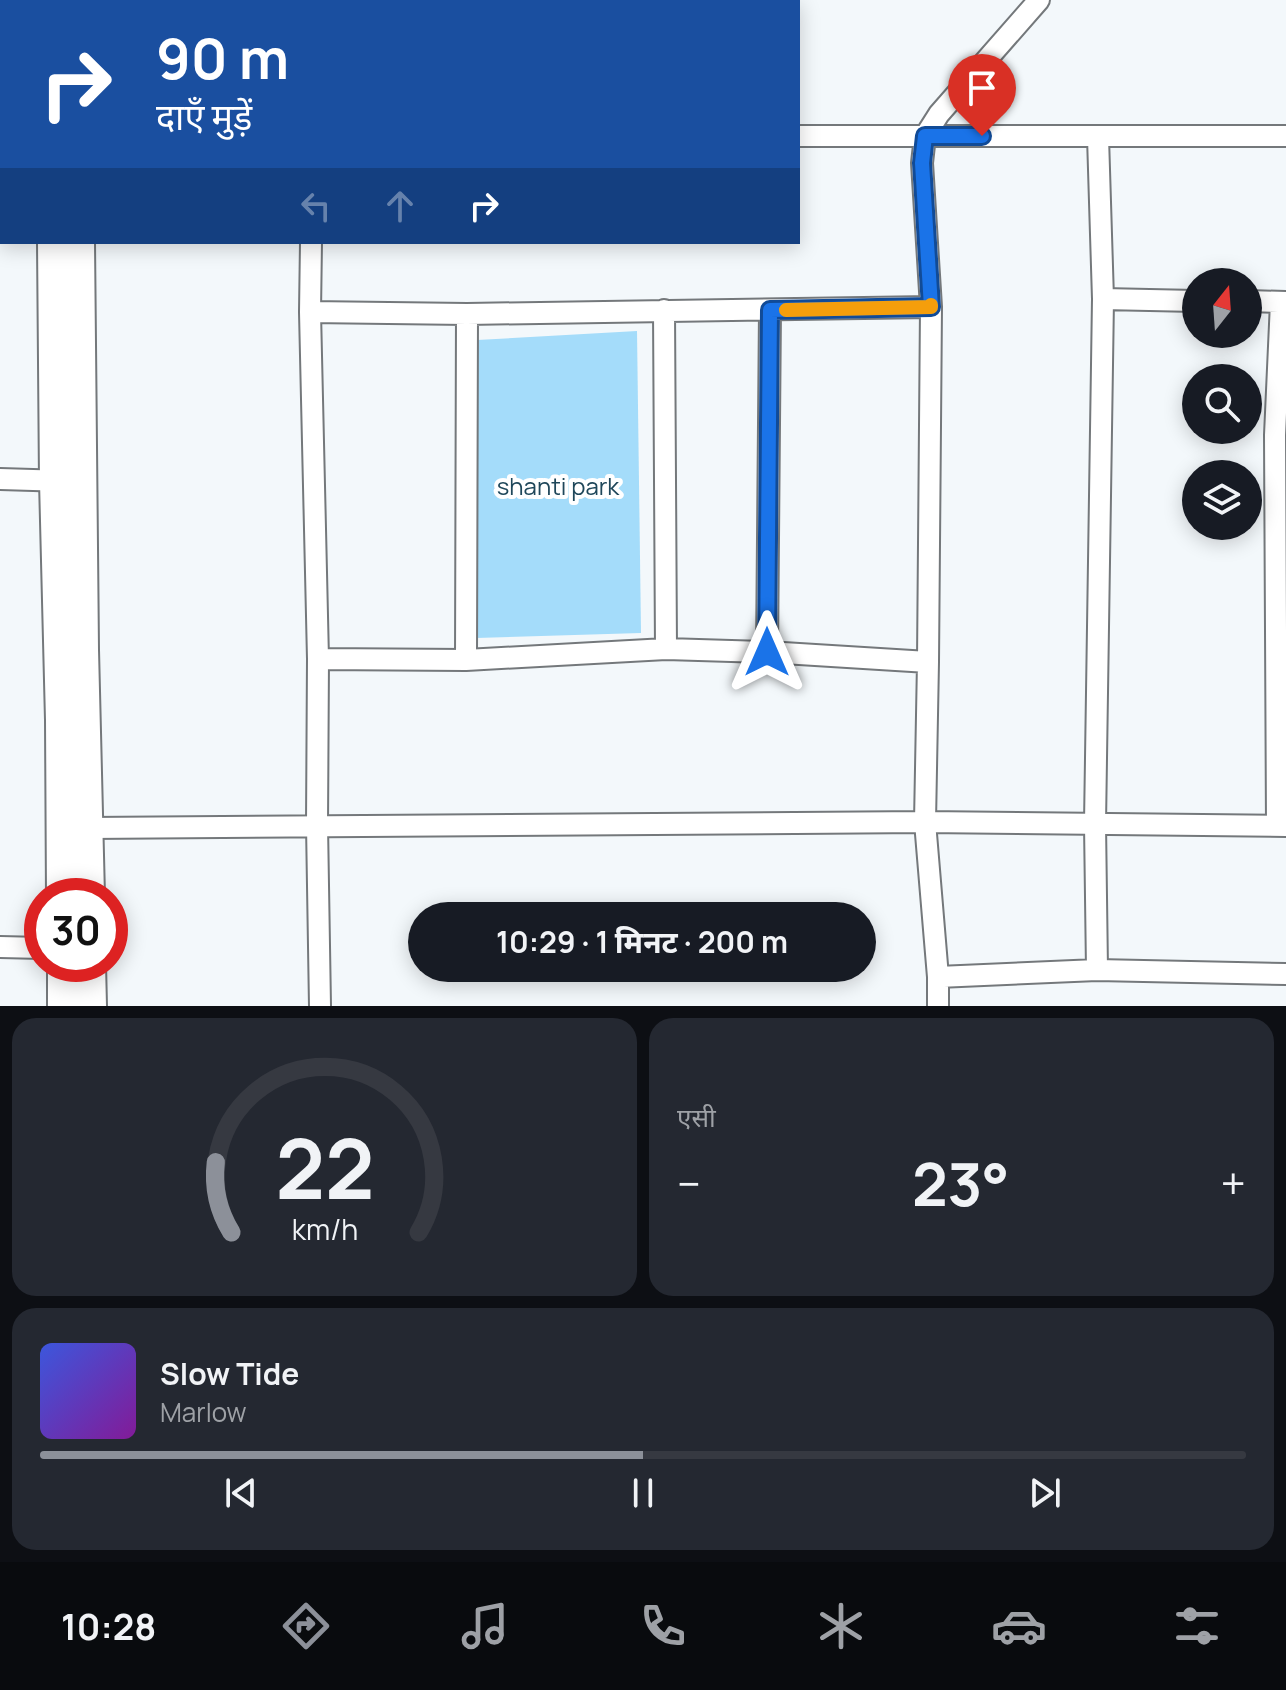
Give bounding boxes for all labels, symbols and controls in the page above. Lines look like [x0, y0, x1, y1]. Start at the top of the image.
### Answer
text: 90 m [156, 19, 289, 96]
icon: right [24, 32, 128, 136]
pin [948, 54, 1016, 136]
icon: arrive [960, 66, 1004, 110]
text: दाएँ मुड़ें [156, 92, 252, 141]
icon: left [294, 184, 338, 228]
icon: ahead [378, 184, 422, 228]
icon: right [462, 184, 506, 228]
north arrow [1182, 268, 1262, 348]
map controls [1182, 268, 1262, 540]
button: search [1182, 364, 1262, 444]
button: layers [1182, 460, 1262, 540]
park label: shanti park [497, 469, 620, 502]
position arrow [725, 610, 809, 694]
speed limit sign: 30 [24, 878, 128, 982]
text: 10:29 · 1 मिनट · 200 m [496, 921, 788, 962]
text: एसी [677, 1099, 716, 1135]
text: 22 [275, 1110, 374, 1224]
text: 23° [912, 1142, 1010, 1224]
text: − [677, 1153, 701, 1213]
text: + [1221, 1153, 1246, 1213]
text: km/h [291, 1210, 358, 1249]
text: Slow Tide [160, 1353, 299, 1394]
text: Marlow [160, 1394, 247, 1430]
icon: previous [219, 1471, 263, 1515]
icon: pause [621, 1471, 665, 1515]
icon: next [1023, 1471, 1067, 1515]
icon: directions [278, 1598, 334, 1654]
icon: music [457, 1598, 513, 1654]
icon: phone [635, 1598, 691, 1654]
icon: climate [813, 1598, 869, 1654]
icon: car [991, 1598, 1047, 1654]
icon: filters [1169, 1598, 1225, 1654]
text: 10:28 [61, 1602, 156, 1651]

